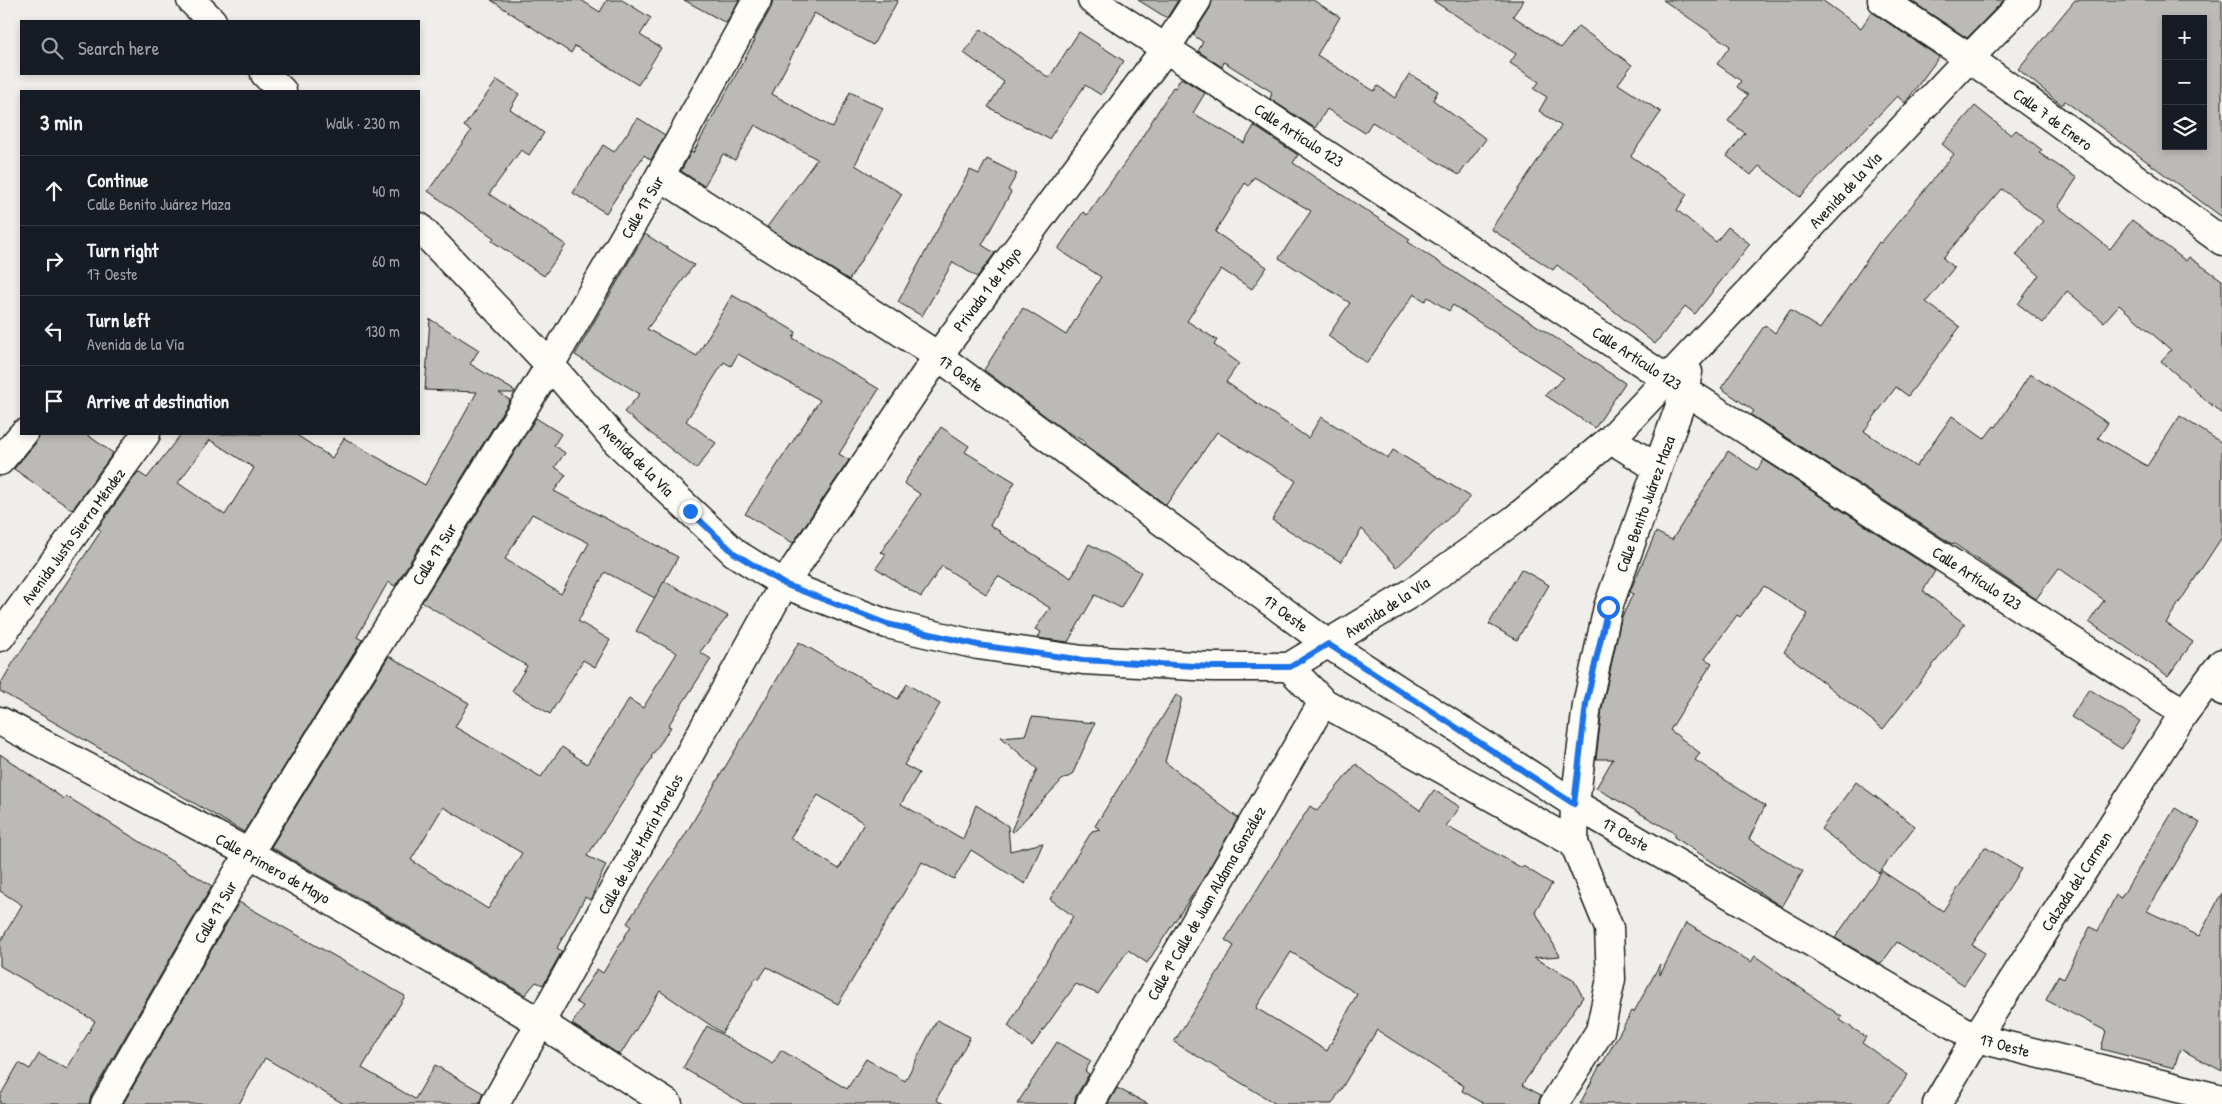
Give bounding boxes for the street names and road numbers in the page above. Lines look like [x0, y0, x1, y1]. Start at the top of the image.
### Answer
street label: Calle 7 de Enero [2009, 83, 2098, 156]
street label: Calle Artículo 123 [1250, 98, 1348, 172]
street label: Avenida de la Vía [1804, 147, 1886, 233]
street label: Calle 17 Sur [615, 171, 669, 243]
street label: Privada 1 de Mayo [948, 242, 1027, 336]
street label: Calle Artículo 123 [1588, 321, 1686, 395]
street label: 17 Oeste [934, 349, 988, 397]
street label: Avenida de la Vía [595, 417, 679, 501]
street label: Calle Benito Juárez Maza [1610, 433, 1680, 575]
street label: Avenida Justo Sierra Méndez [16, 463, 130, 609]
street label: Calle 17 Sur [406, 519, 462, 589]
street label: Calle Artículo 123 [1928, 541, 2026, 615]
street label: Avenida de la Vía [1340, 571, 1434, 643]
street label: 17 Oeste [1259, 589, 1313, 637]
street label: Calle de José María Morelos [592, 770, 688, 918]
street label: Calle 1ª Calle de Juan Aldama González [1141, 802, 1271, 1004]
street label: 17 Oeste [1599, 812, 1654, 857]
street label: Calle Primero de Mayo [212, 827, 335, 909]
street label: Calzada del Carmen [2036, 827, 2116, 935]
street label: Calle 17 Sur [188, 876, 242, 948]
street label: 17 Oeste [1978, 1028, 2033, 1062]

